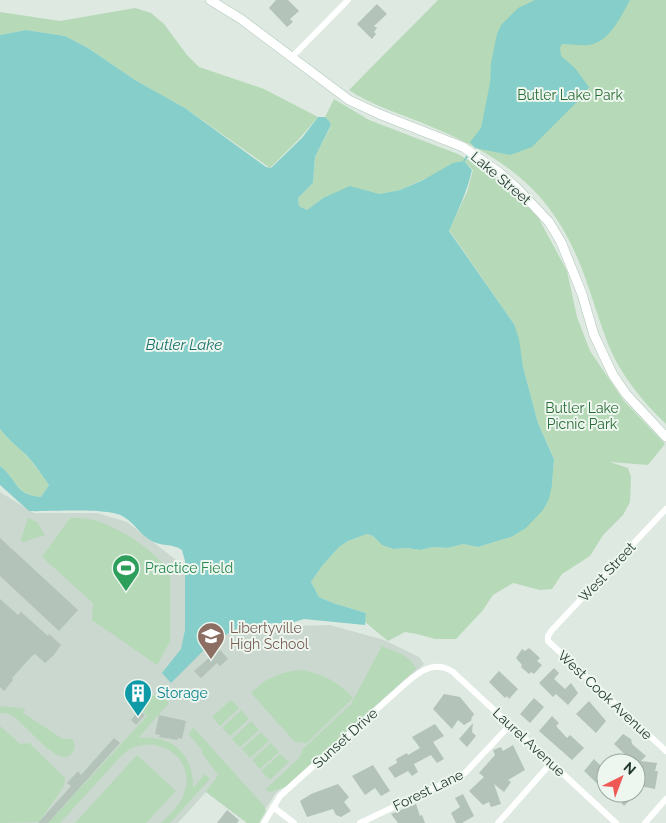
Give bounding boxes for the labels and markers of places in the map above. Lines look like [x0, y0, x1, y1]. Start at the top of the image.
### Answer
sports icon: Practice Field [111, 553, 141, 592]
place label: Practice Field [145, 560, 233, 576]
place label: Libertyville High School [230, 620, 309, 652]
school or university icon: Libertyville High School [196, 621, 226, 660]
building icon: Storage [123, 678, 153, 717]
place label: Storage [157, 685, 208, 701]

